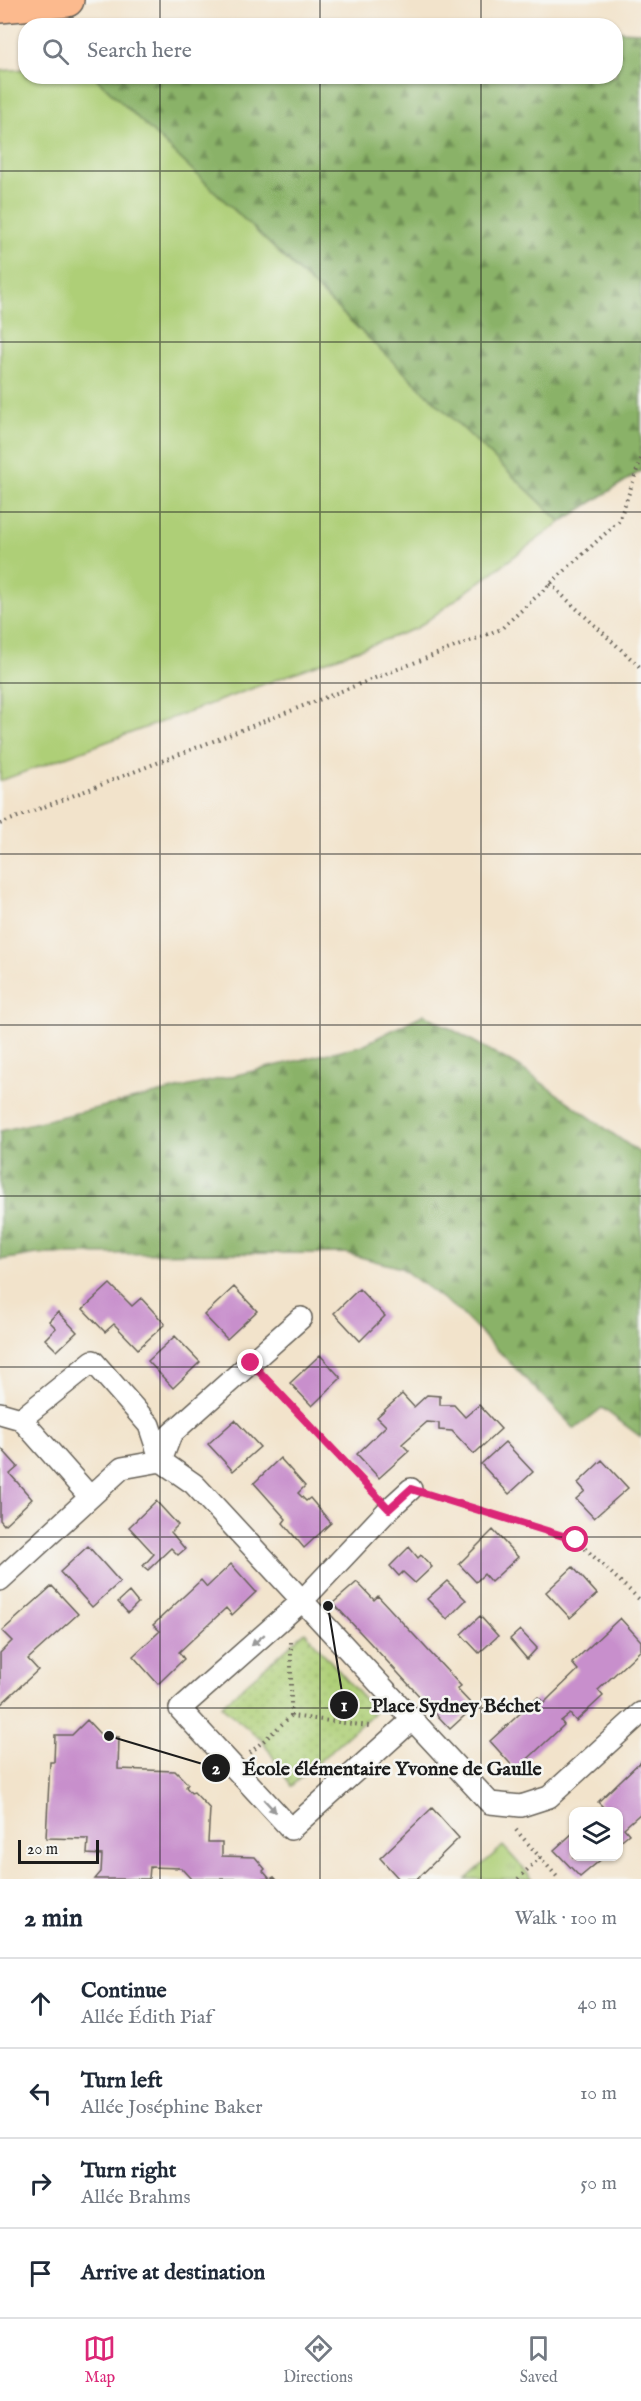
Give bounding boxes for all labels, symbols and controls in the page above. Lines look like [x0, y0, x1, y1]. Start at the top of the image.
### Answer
search box [18, 18, 623, 84]
icon: search [39, 35, 72, 68]
text: Search here [87, 37, 192, 65]
route end [237, 1349, 263, 1375]
route start [562, 1526, 588, 1552]
one-way arrow [250, 1633, 266, 1646]
callout: Place Sydney Béchet [329, 1686, 553, 1724]
text: Place Sydney Béchet [371, 1694, 541, 1719]
text: 1 [341, 1695, 348, 1718]
callout: École élémentaire Yvonne de Gaulle [201, 1749, 554, 1787]
text: École élémentaire Yvonne de Gaulle [242, 1757, 542, 1782]
text: 2 [212, 1758, 221, 1781]
one-way arrow [263, 1798, 276, 1813]
map controls [569, 1807, 623, 1861]
button: layers [569, 1807, 623, 1861]
scale bar [18, 1837, 99, 1864]
text: 20 m [27, 1840, 58, 1860]
text: 2 min [24, 1902, 83, 1935]
text: Walk · 100 m [514, 1906, 617, 1931]
text: Continue [81, 1977, 167, 2005]
icon: ahead [24, 1987, 57, 2020]
text: 40 m [578, 1991, 617, 2016]
text: Allée Édith Piaf [81, 2005, 213, 2030]
text: Turn left [81, 2067, 163, 2095]
icon: left [24, 2077, 57, 2110]
text: 10 m [580, 2081, 617, 2106]
text: Allée Joséphine Baker [81, 2095, 263, 2120]
text: Turn right [81, 2157, 176, 2185]
icon: right [24, 2167, 57, 2200]
text: 50 m [580, 2171, 617, 2196]
text: Allée Brahms [81, 2185, 190, 2210]
icon: arrive [24, 2257, 57, 2290]
text: Arrive at destination [81, 2259, 265, 2287]
tab: Map [83, 2332, 116, 2388]
tab: Directions [283, 2332, 353, 2388]
tab: Saved [520, 2332, 558, 2388]

